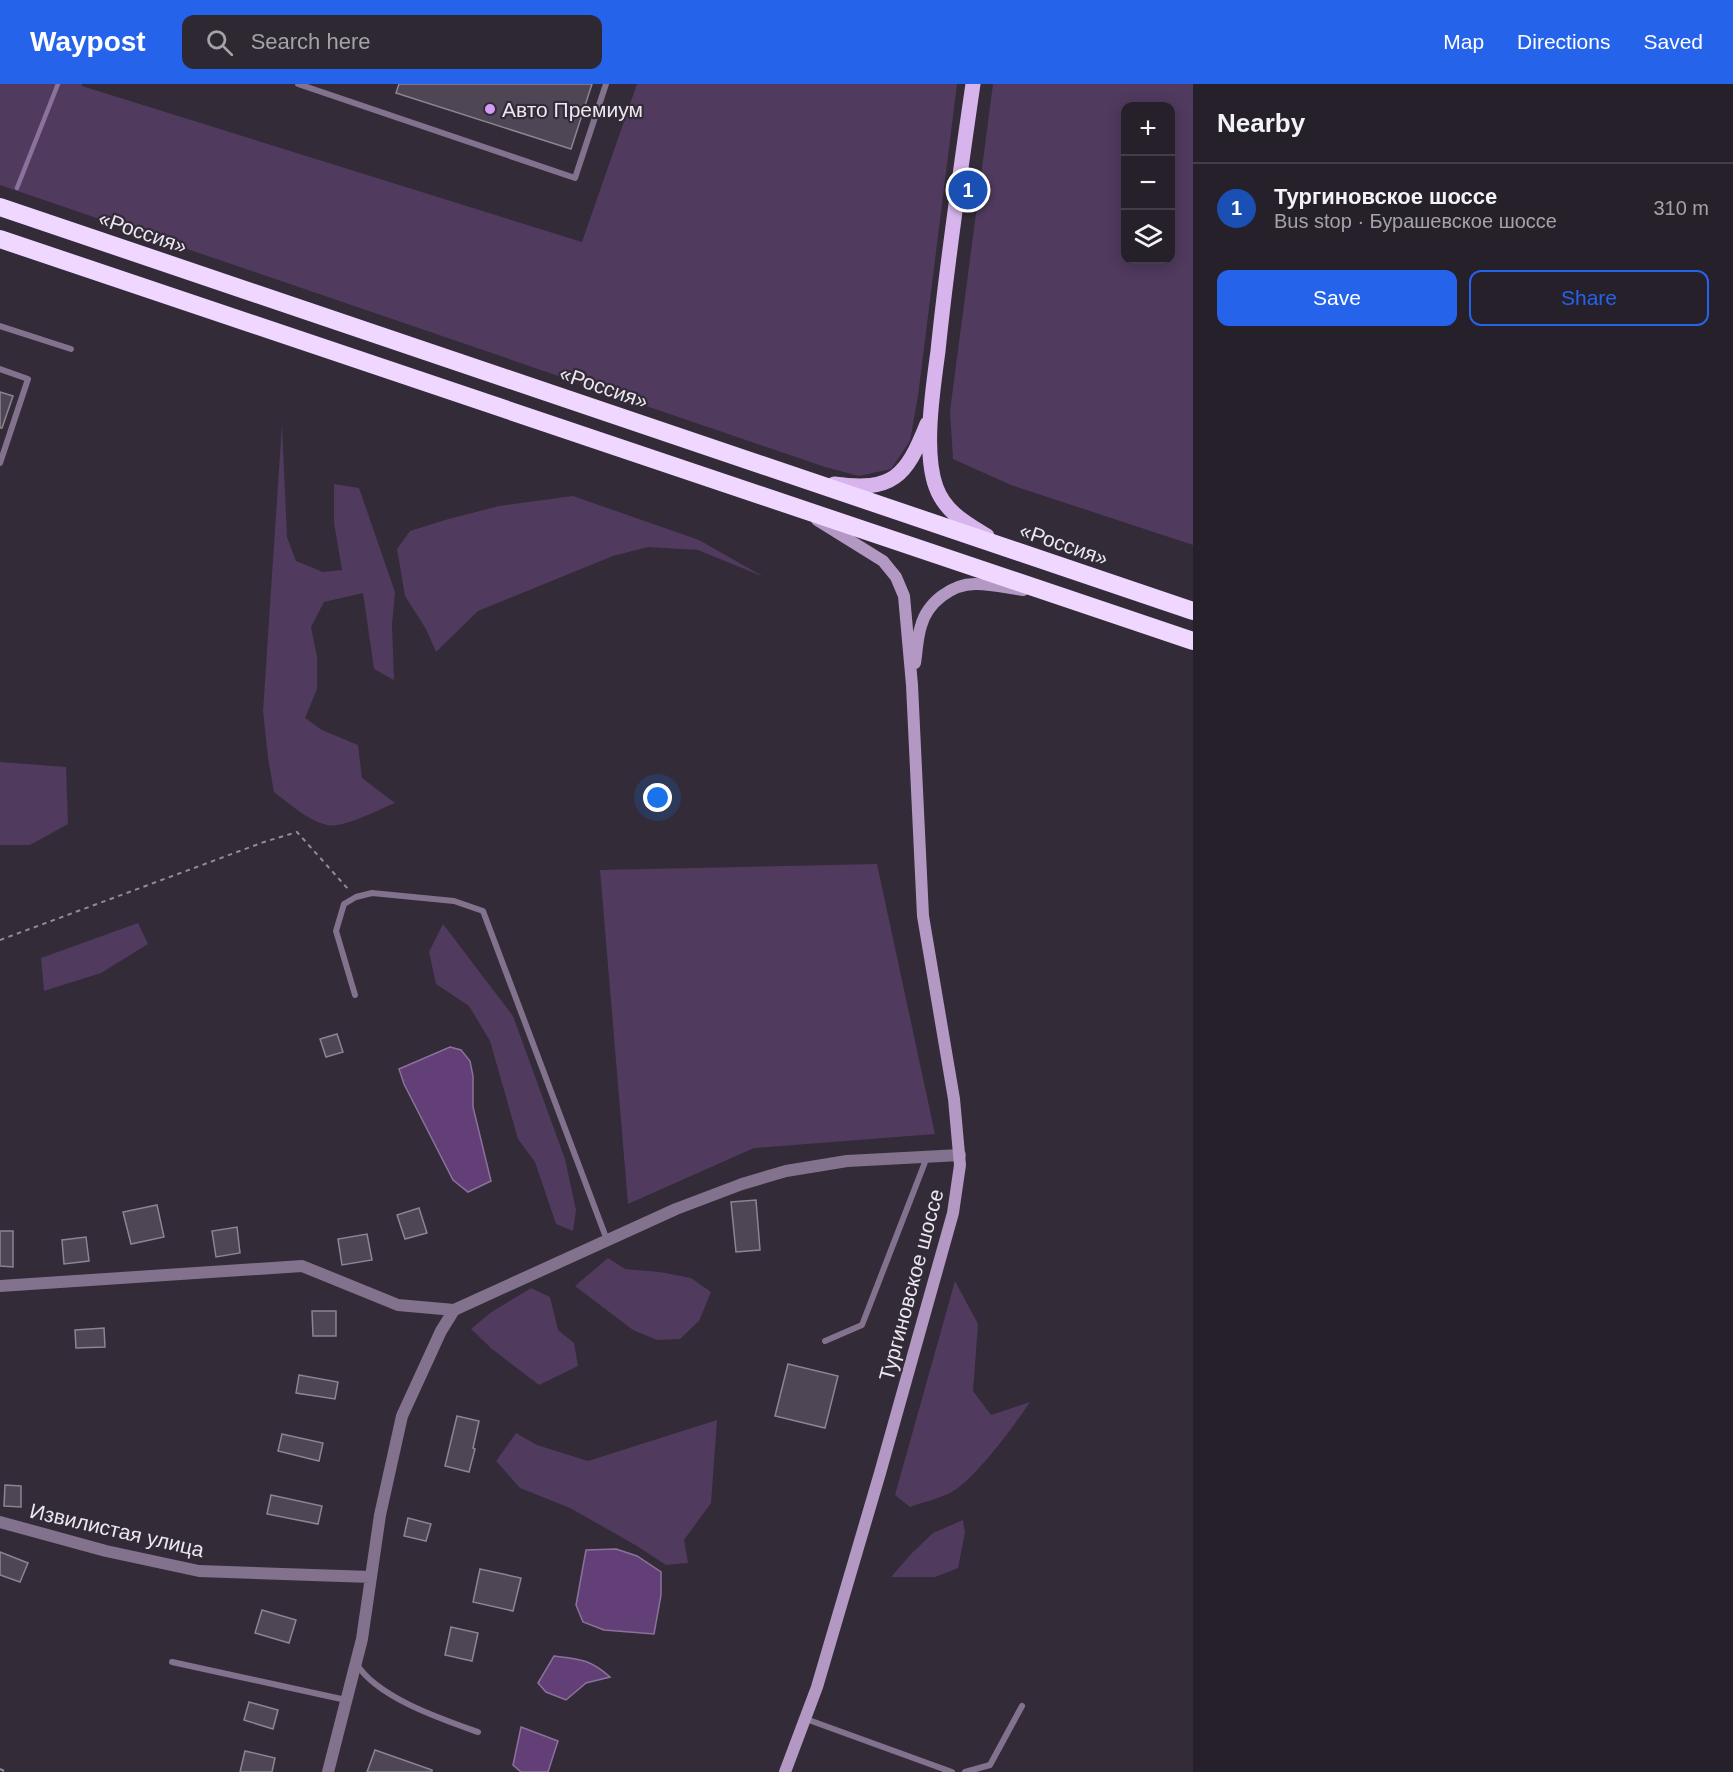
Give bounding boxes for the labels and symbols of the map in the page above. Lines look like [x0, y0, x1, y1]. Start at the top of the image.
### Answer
place label: Авто Премиум [502, 98, 643, 121]
marker: Авто Премиум [483, 102, 497, 116]
pin: 1 [948, 168, 988, 212]
street label: «Россия» [96, 206, 190, 258]
street label: «Россия» [557, 361, 651, 413]
street label: «Россия» [1017, 518, 1111, 570]
your location [643, 783, 672, 812]
street label: Тургиновское шоссе [874, 1187, 948, 1383]
street label: Извилистая улица [28, 1499, 207, 1561]

